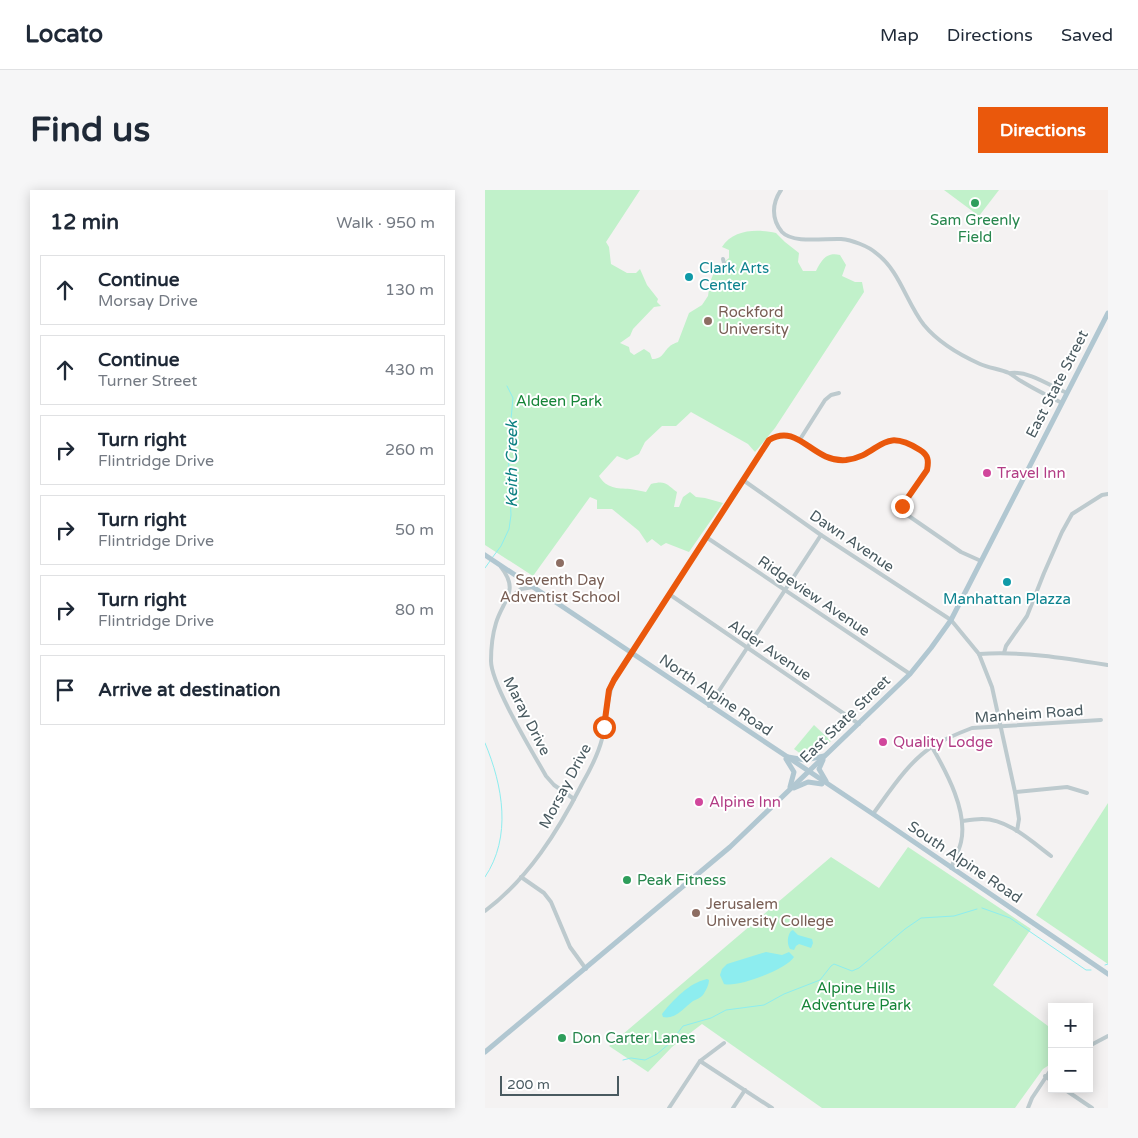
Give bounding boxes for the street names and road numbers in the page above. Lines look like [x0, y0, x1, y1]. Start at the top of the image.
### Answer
street label: East State Street [1022, 327, 1092, 441]
street label: Dawn Avenue [806, 506, 898, 576]
street label: Ridgeview Avenue [755, 552, 873, 640]
street label: Alder Avenue [725, 616, 815, 684]
street label: North Alpine Road [656, 650, 776, 740]
street label: East State Street [796, 671, 894, 767]
street label: Maray Drive [499, 674, 555, 758]
street label: Manheim Road [974, 701, 1084, 727]
street label: Morsay Drive [535, 740, 595, 832]
street label: South Alpine Road [905, 817, 1025, 907]

